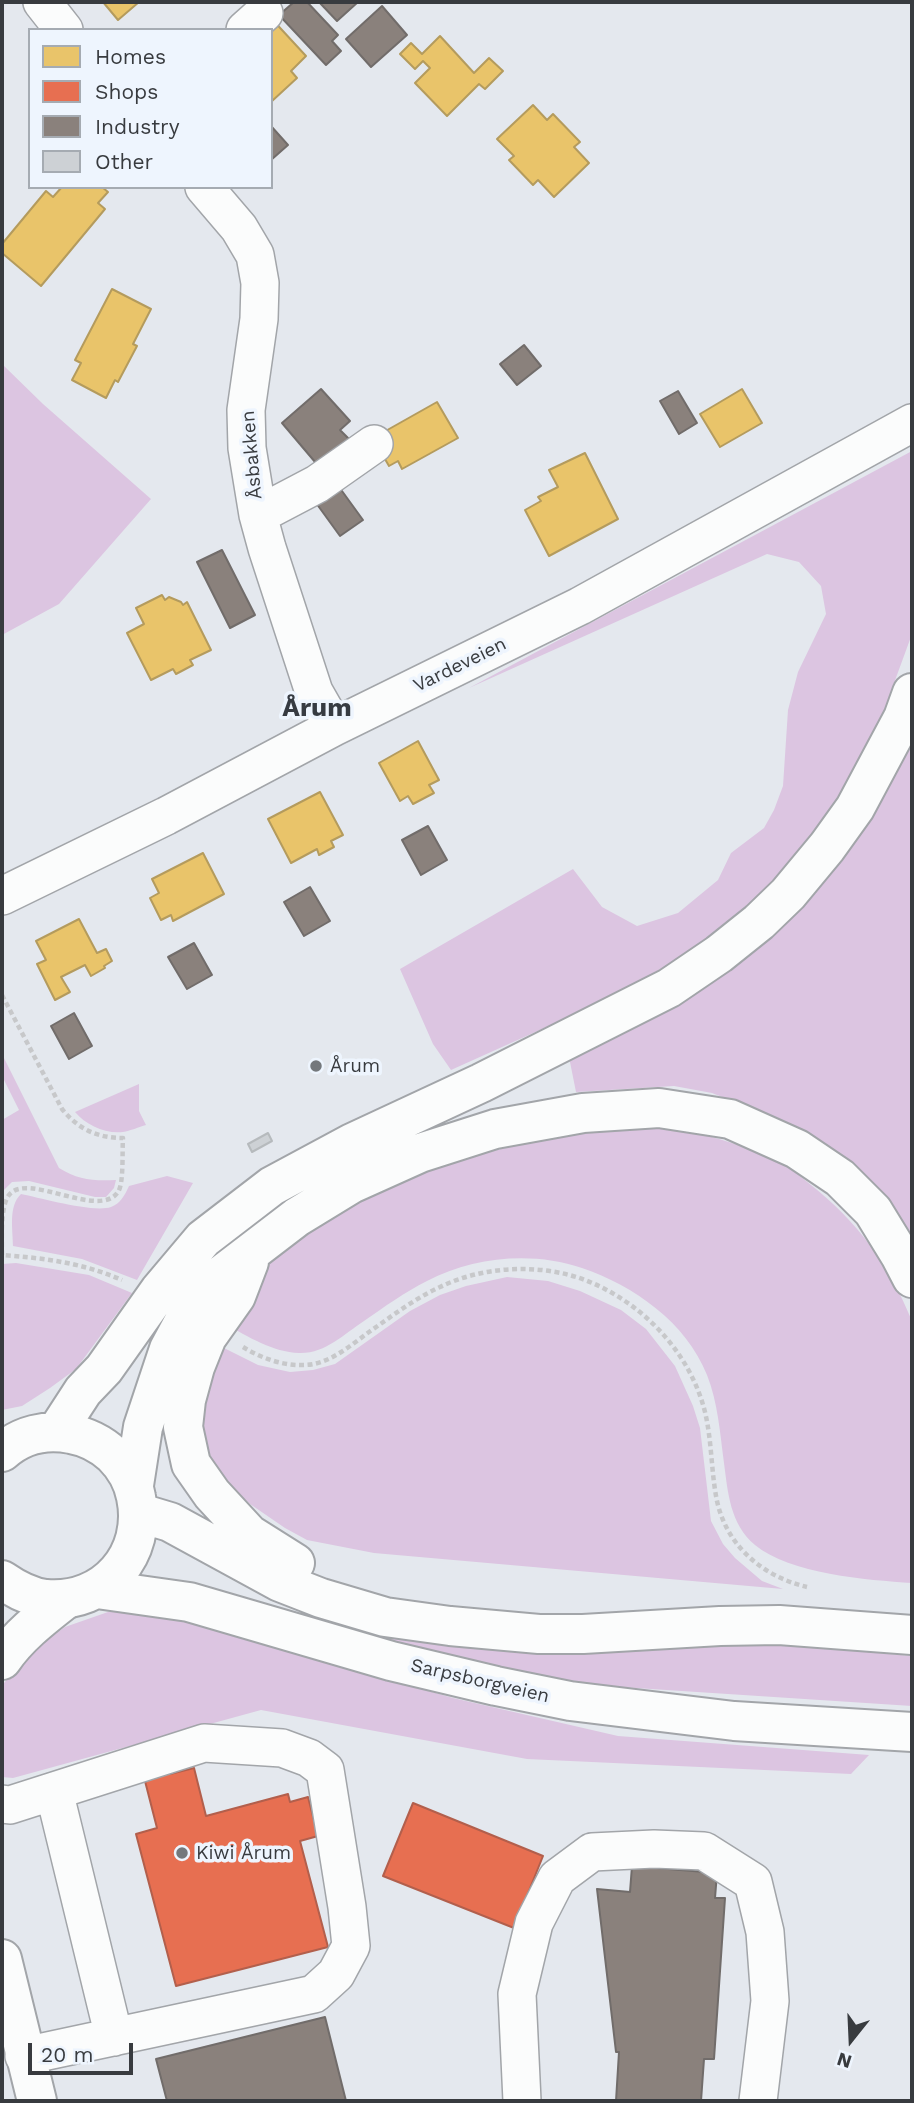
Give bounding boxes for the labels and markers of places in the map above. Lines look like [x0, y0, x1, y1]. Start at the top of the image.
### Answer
place label: Årum [330, 1055, 380, 1077]
marker: Årum [308, 1058, 324, 1074]
place label: Kiwi Årum [196, 1842, 291, 1864]
marker: Kiwi Årum [174, 1845, 190, 1861]

